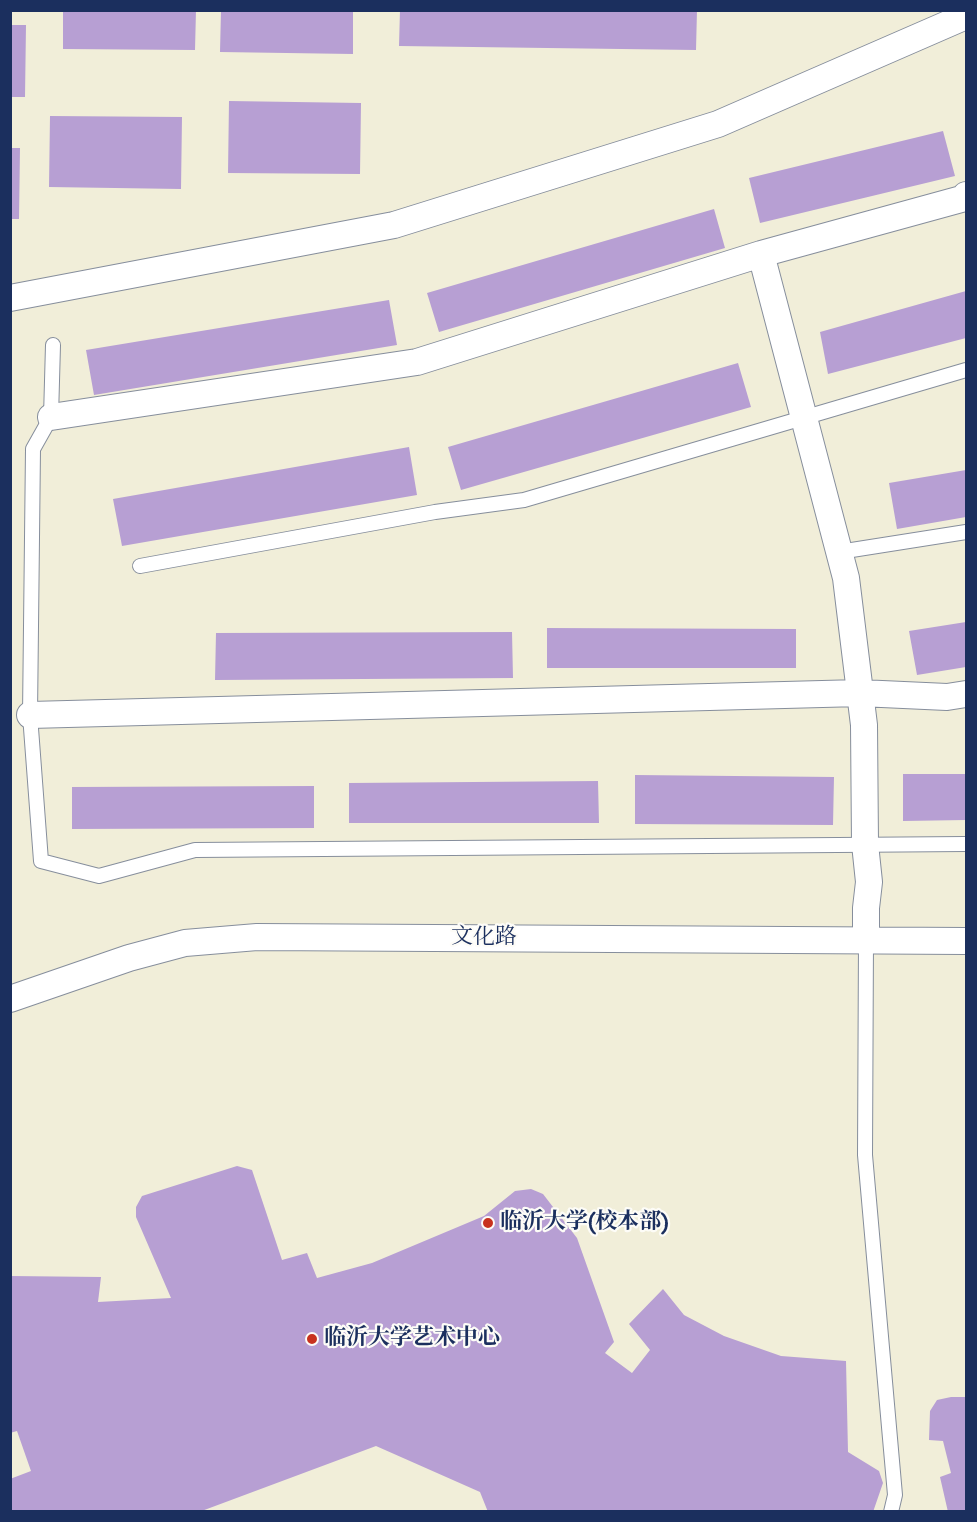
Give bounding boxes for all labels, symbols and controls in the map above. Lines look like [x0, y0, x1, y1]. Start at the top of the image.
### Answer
street label: 文化路 [451, 925, 517, 951]
place label: 临沂大学(校本部) [500, 1210, 669, 1236]
marker: 临沂大学(校本部) [481, 1216, 495, 1230]
place label: 临沂大学艺术中心 [324, 1326, 500, 1352]
marker: 临沂大学艺术中心 [305, 1332, 319, 1346]

